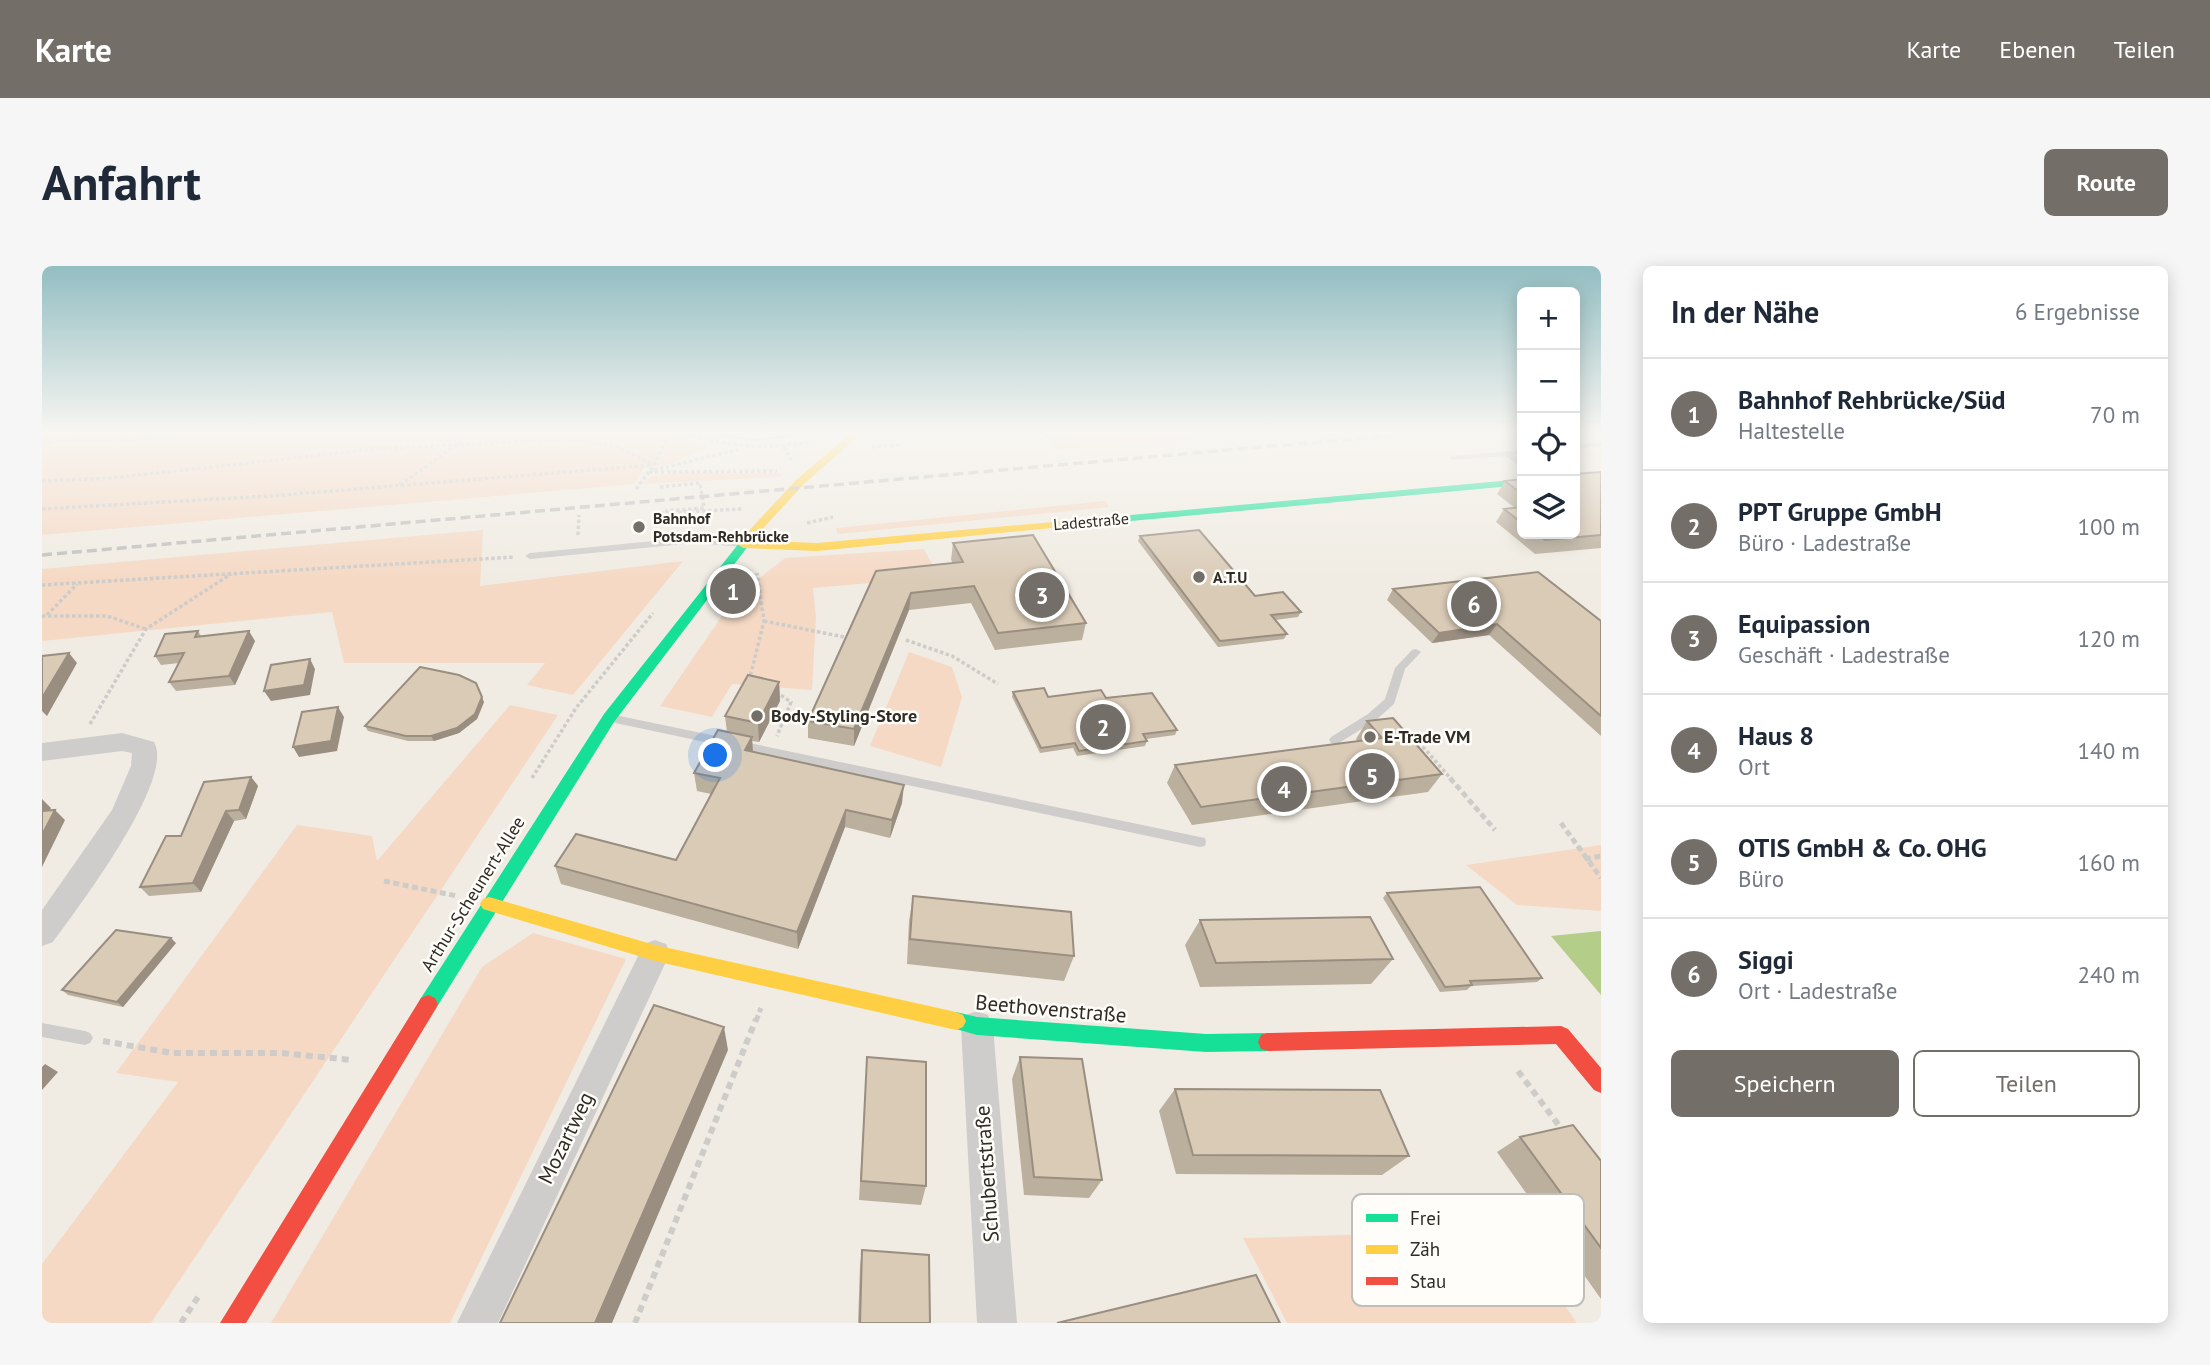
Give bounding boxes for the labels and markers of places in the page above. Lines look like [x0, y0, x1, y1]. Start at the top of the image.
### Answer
place label: Bahnhof Potsdam-Rehbrücke [653, 508, 789, 546]
marker: Bahnhof Potsdam-Rehbrücke [631, 519, 647, 535]
pin: 1 [710, 565, 756, 617]
place label: A.T.U [1213, 567, 1247, 587]
pin: 3 [1019, 569, 1065, 621]
marker: A.T.U [1191, 569, 1207, 585]
pin: 6 [1451, 578, 1497, 630]
pin: 2 [1080, 701, 1126, 753]
place label: Body-Styling-Store [771, 704, 917, 727]
marker: Body-Styling-Store [749, 708, 765, 724]
place label: E-Trade VM [1384, 725, 1470, 748]
marker: E-Trade VM [1362, 729, 1378, 745]
pin: 5 [1349, 750, 1395, 802]
pin: 4 [1261, 763, 1307, 815]

